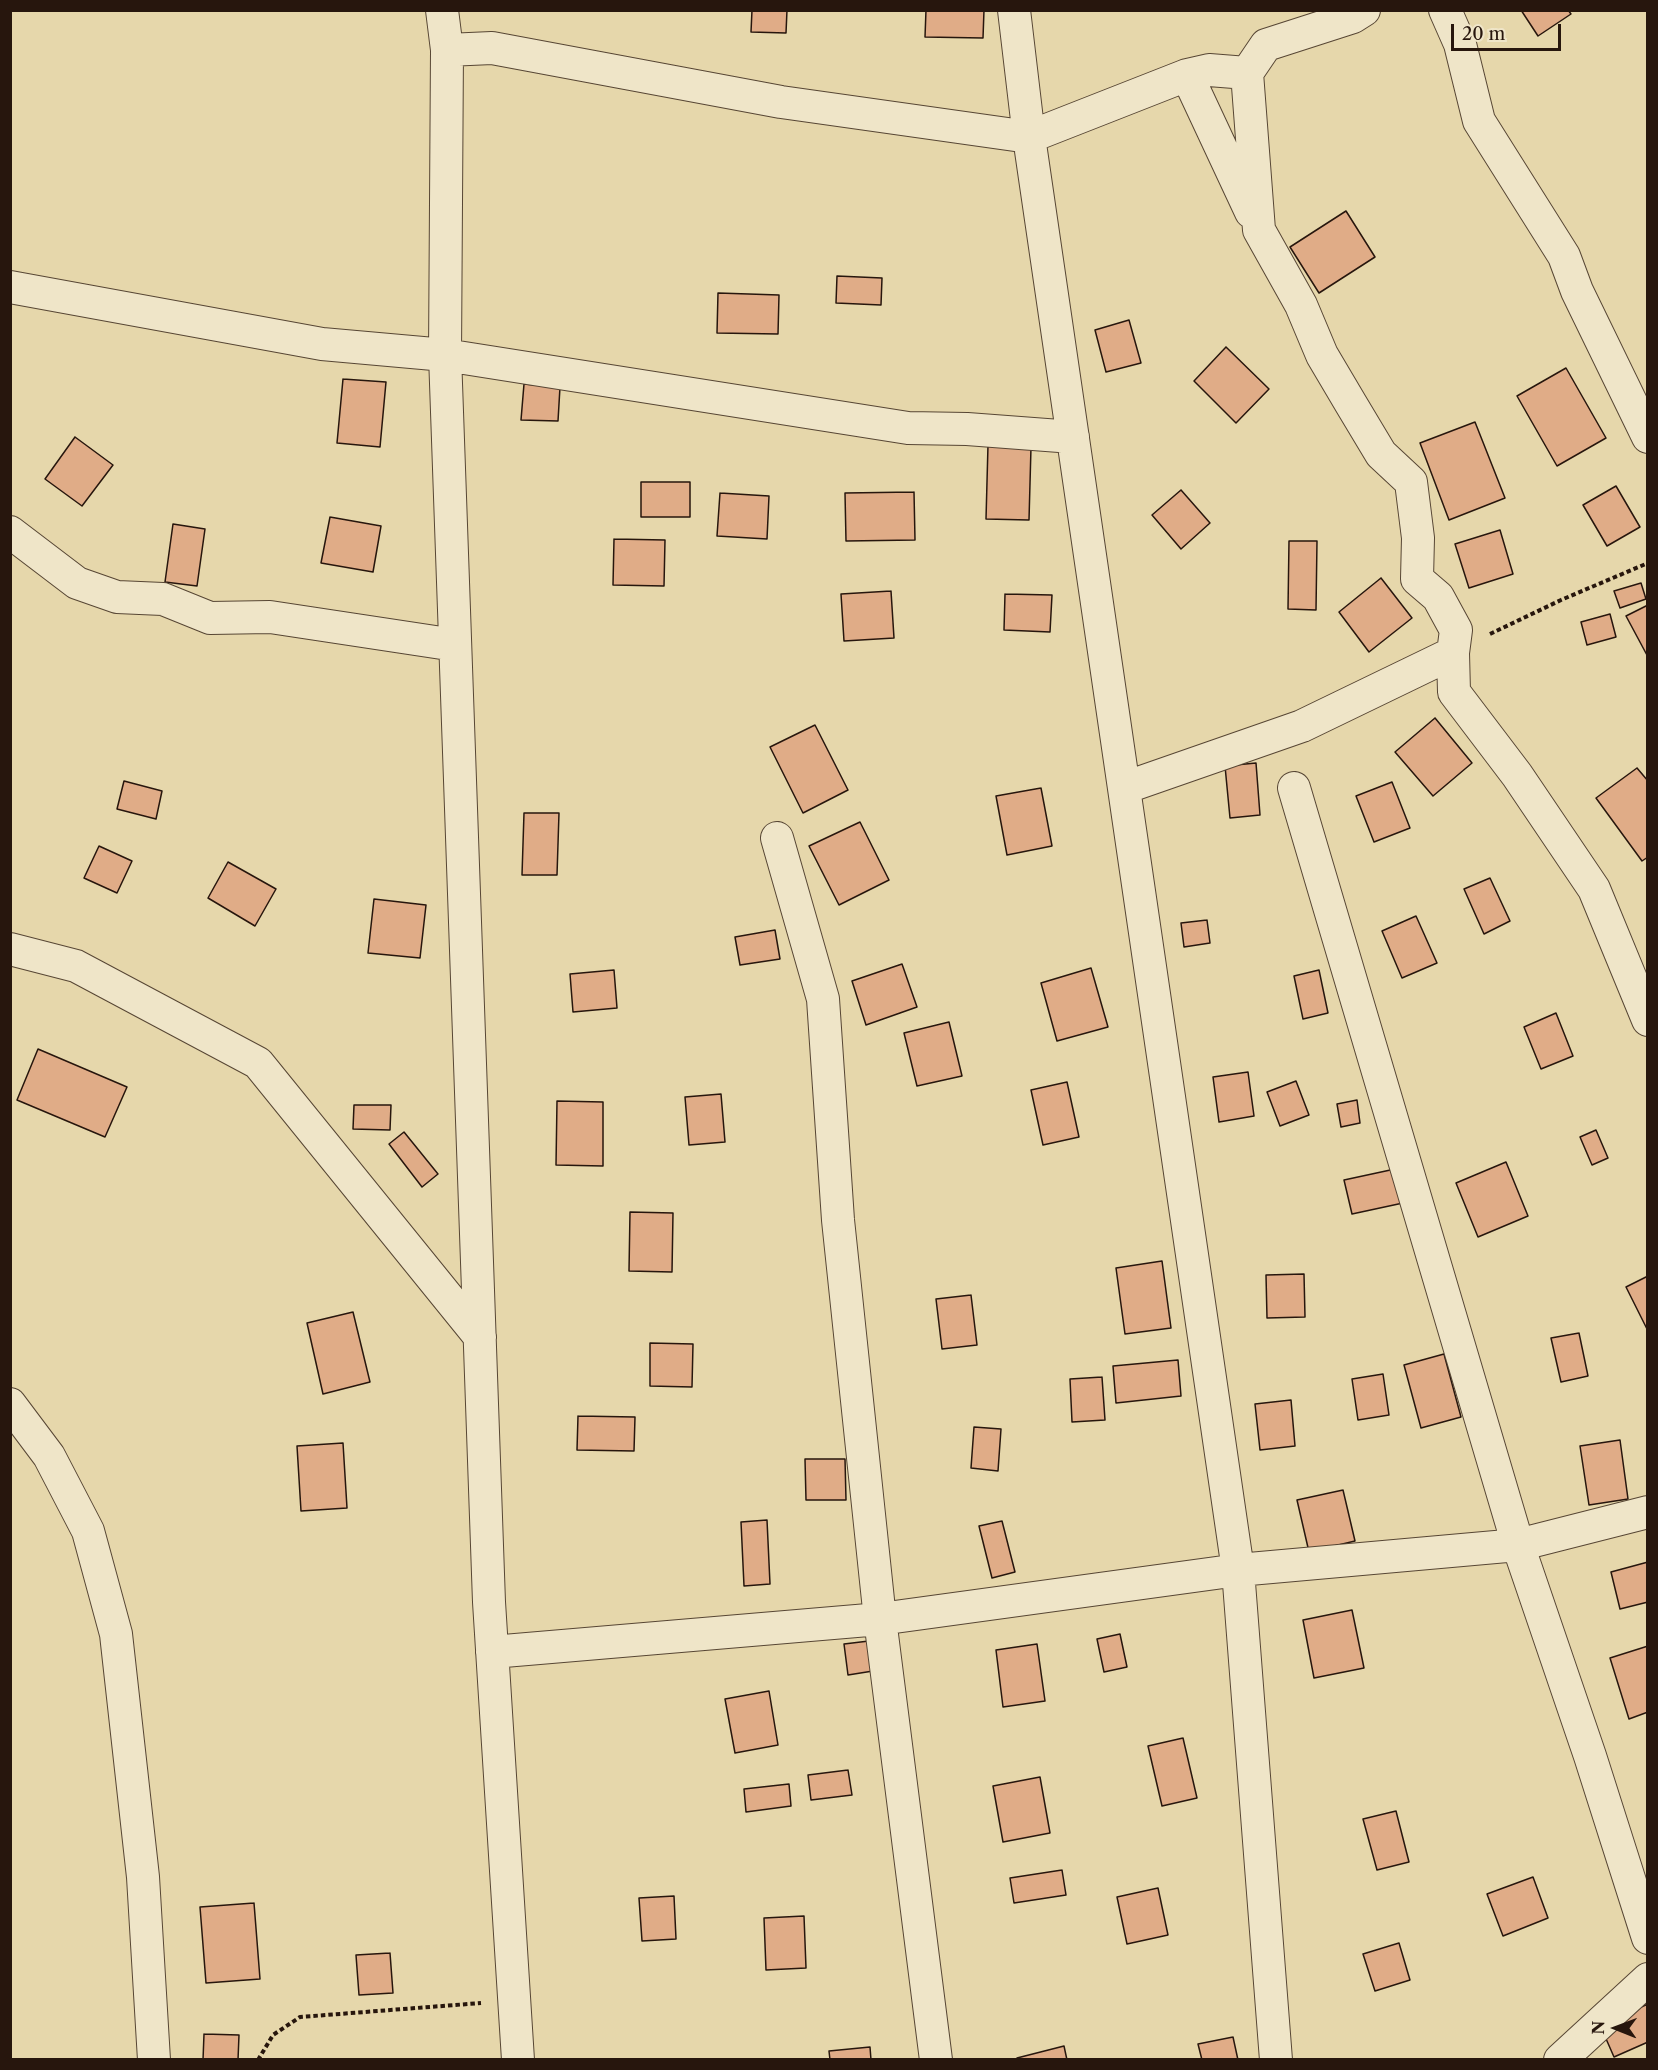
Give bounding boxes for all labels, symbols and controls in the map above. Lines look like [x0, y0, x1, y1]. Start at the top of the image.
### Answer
scale bar [1454, 12, 1564, 50]
text: 20 m [1462, 23, 1505, 45]
north arrow [1586, 1998, 1646, 2058]
text: N [1588, 2021, 1608, 2035]

